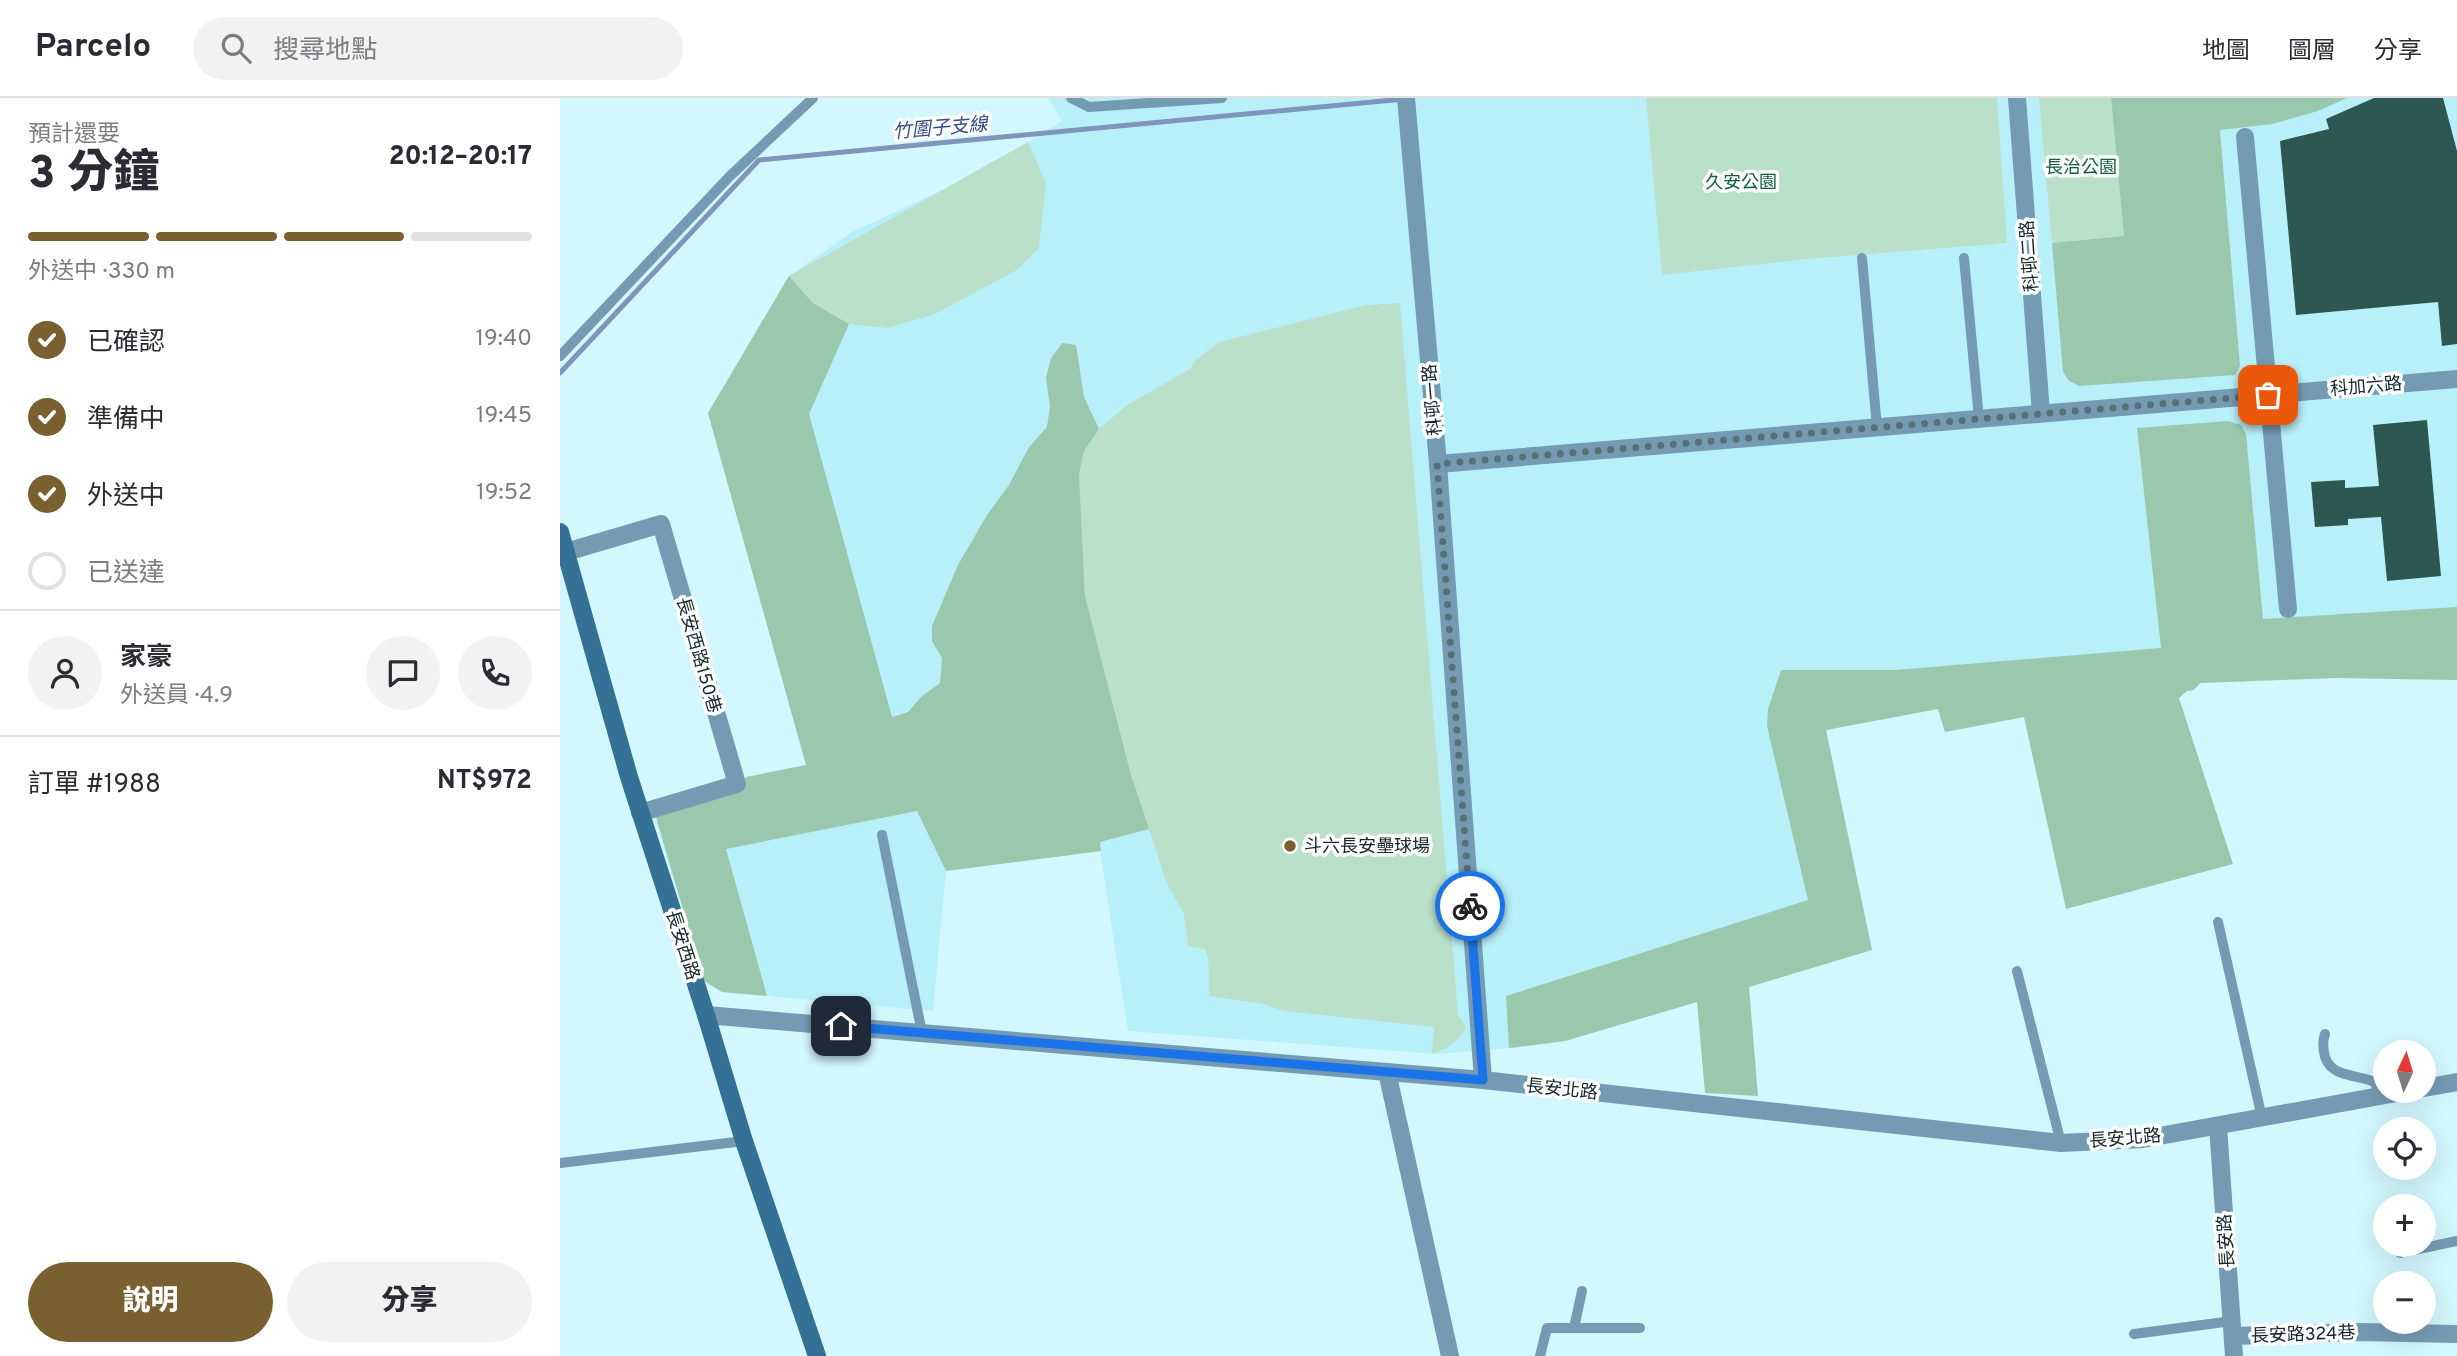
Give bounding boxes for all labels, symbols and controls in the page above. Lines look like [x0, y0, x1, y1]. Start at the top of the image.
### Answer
search box [193, 17, 683, 80]
text: Parcelo [35, 27, 151, 69]
icon: search [217, 29, 255, 67]
text: 搜尋地點 [273, 35, 377, 68]
text: 地圖 [2202, 37, 2250, 67]
text: 圖層 [2288, 37, 2336, 67]
text: 分享 [2374, 37, 2422, 67]
water label: 竹圍子支線 [892, 113, 991, 145]
text: 預計還要 [28, 121, 120, 150]
text: 20:12–20:17 [389, 141, 532, 174]
text: 3 分鐘 [28, 146, 159, 205]
park label: 長治公園 [2045, 157, 2117, 180]
park label: 久安公園 [1705, 172, 1777, 195]
street label: 科邨二路 [2017, 219, 2044, 293]
text: 外送中 · 330 m [28, 258, 175, 287]
icon: check [28, 321, 66, 359]
text: 19:40 [475, 325, 532, 354]
text: 已確認 [87, 327, 165, 360]
street label: 科邨一路 [1419, 363, 1448, 437]
pin [2238, 365, 2298, 425]
street label: 科加六路 [2329, 373, 2403, 402]
icon: bag [2249, 376, 2287, 414]
icon: check [28, 398, 66, 436]
text: 19:45 [476, 402, 532, 431]
text: 準備中 [87, 404, 165, 437]
icon: check [28, 475, 66, 513]
text: 19:52 [476, 479, 532, 508]
text: 外送中 [87, 481, 165, 514]
text: 已送達 [87, 558, 165, 591]
street label: 長安西路150巷 [670, 595, 725, 716]
button: person [28, 636, 102, 710]
button: chat [366, 636, 440, 710]
button: phone [458, 636, 532, 710]
text: 家豪 [120, 642, 172, 675]
text: 外送員 · 4.9 [120, 682, 233, 711]
text: NT$972 [437, 765, 532, 798]
text: 訂單 #1988 [28, 769, 161, 802]
place label: 斗六長安壘球場 [1304, 836, 1430, 859]
marker: 斗六長安壘球場 [1282, 838, 1298, 854]
courier [1435, 871, 1505, 941]
icon: bike [1451, 887, 1489, 925]
street label: 長安西路 [660, 908, 704, 983]
pin [811, 996, 871, 1056]
icon: home [822, 1007, 860, 1045]
north arrow [2373, 1040, 2436, 1102]
map controls [2373, 1040, 2436, 1334]
street label: 長安北路 [1525, 1075, 1599, 1106]
button: locate [2373, 1117, 2436, 1180]
street label: 長安北路 [2088, 1125, 2162, 1154]
button: + [2373, 1194, 2436, 1257]
street label: 長安路 [2214, 1213, 2241, 1269]
button: 說明 [28, 1262, 273, 1342]
button: 分享 [287, 1262, 532, 1342]
button: − [2373, 1271, 2436, 1334]
street label: 長安路324巷 [2250, 1322, 2356, 1349]

